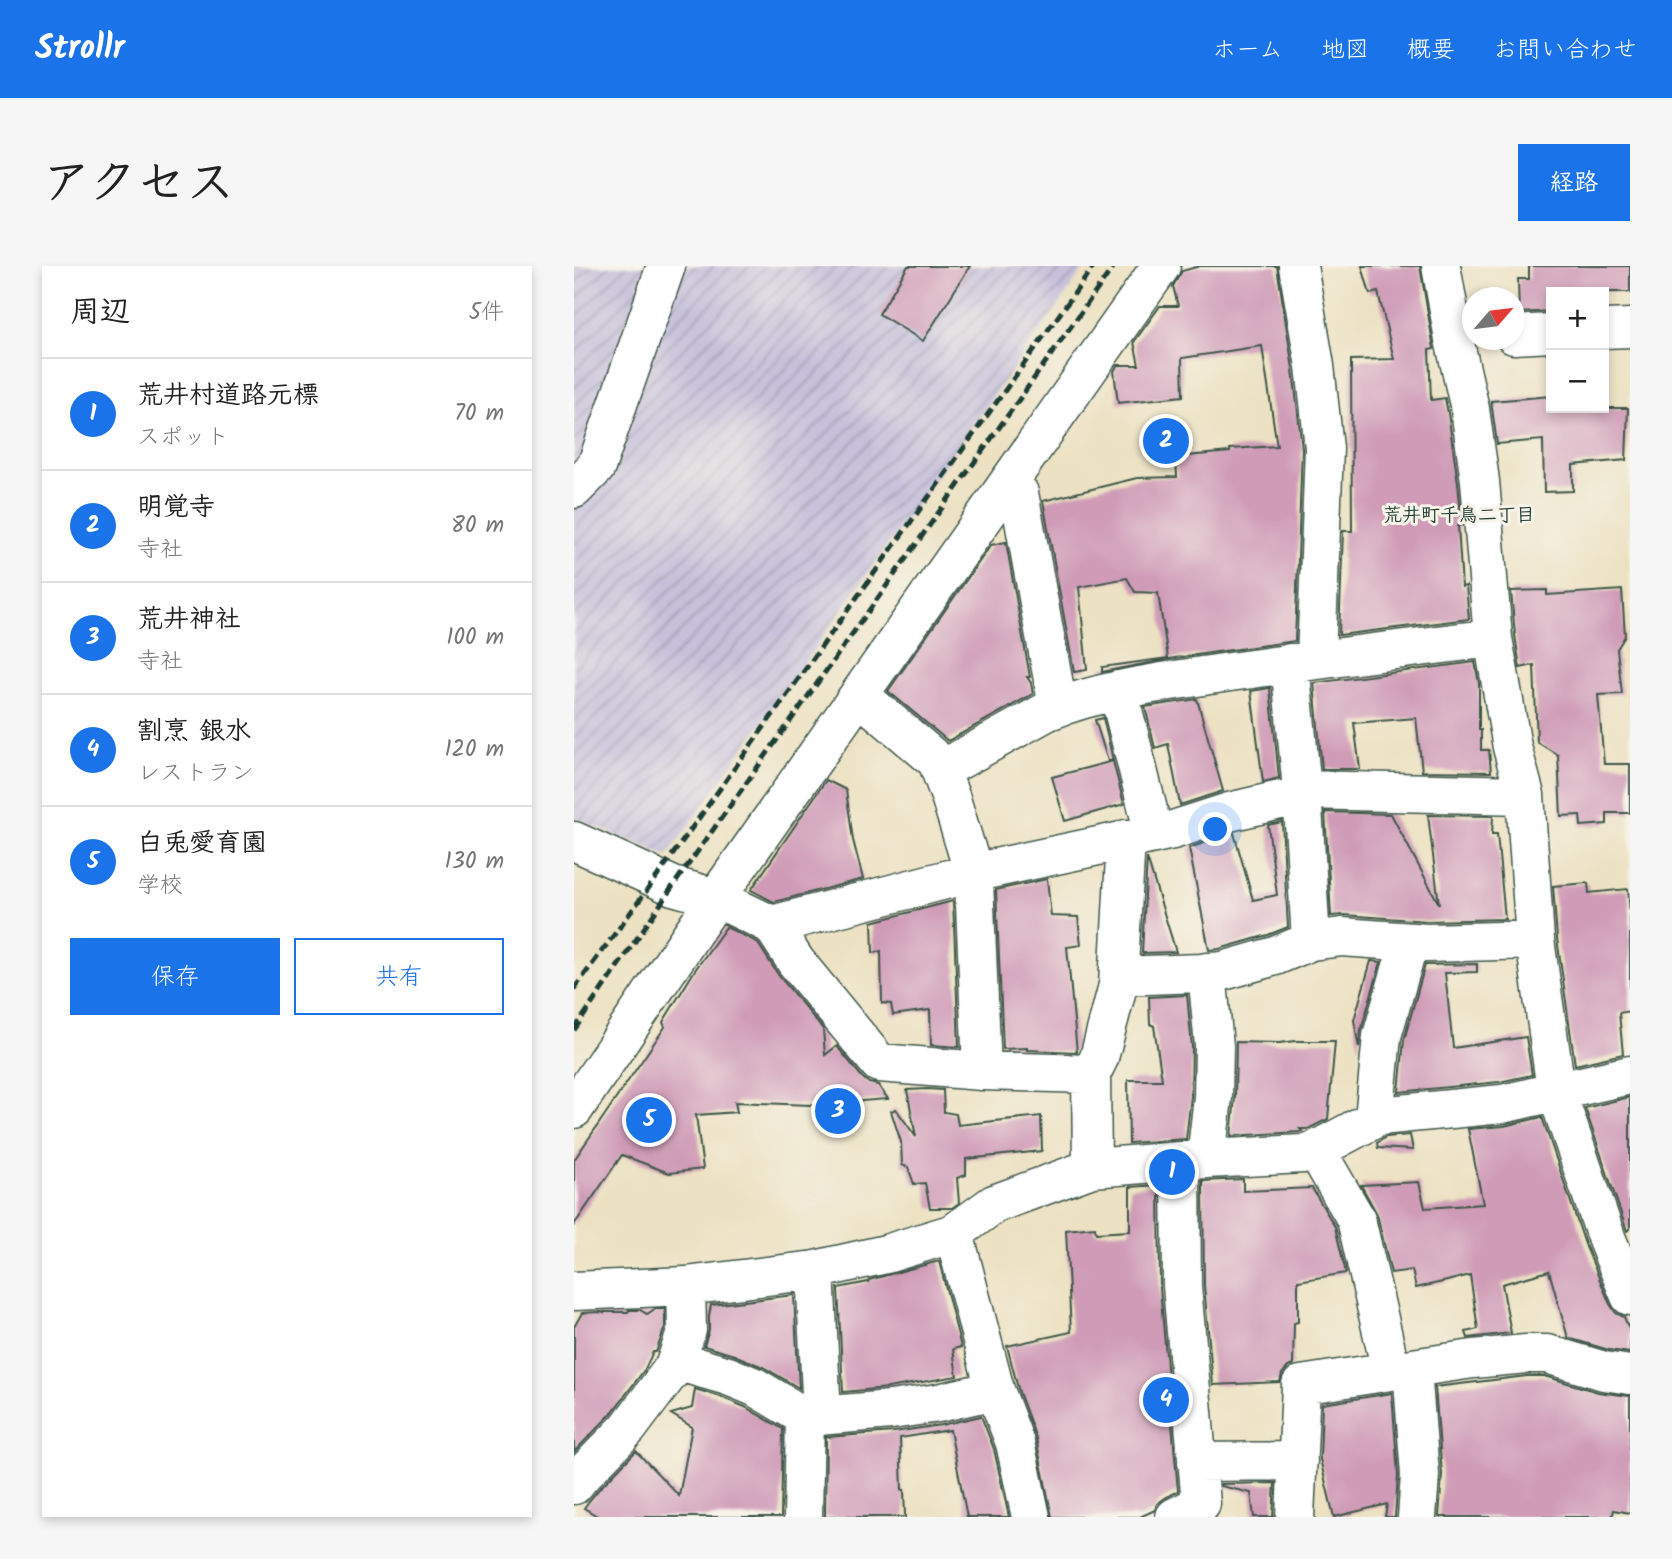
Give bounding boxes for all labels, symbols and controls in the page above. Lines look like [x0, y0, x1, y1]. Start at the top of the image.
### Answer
text: Strollr [35, 23, 125, 76]
text: ホーム [1212, 31, 1283, 70]
text: 地図 [1321, 31, 1369, 70]
text: 概要 [1407, 31, 1455, 70]
text: お問い合わせ [1493, 31, 1637, 70]
button: 経路 [1518, 144, 1630, 221]
text: アクセス [42, 146, 235, 224]
north arrow [1462, 287, 1525, 350]
map controls [1546, 287, 1609, 413]
button: + [1546, 287, 1609, 350]
text: 周辺 [70, 289, 130, 337]
text: 5件 [469, 295, 504, 331]
button: − [1546, 350, 1609, 413]
text: 荒井村道路元標 [137, 375, 319, 417]
text: 1 [90, 396, 96, 432]
text: 70 m [454, 396, 504, 432]
pin: 2 [1143, 415, 1189, 467]
text: スポット [137, 420, 229, 456]
text: 明覚寺 [137, 487, 215, 529]
district label: 荒井町千鳥二丁目 [1383, 501, 1535, 531]
text: 2 [86, 508, 100, 544]
text: 80 m [451, 508, 504, 544]
text: 寺社 [137, 532, 183, 568]
text: 荒井神社 [137, 599, 241, 641]
text: 3 [87, 620, 99, 656]
text: 100 m [446, 620, 504, 656]
text: 寺社 [137, 644, 183, 680]
text: 割烹 銀水 [137, 711, 251, 753]
text: 4 [87, 732, 99, 768]
text: 120 m [444, 732, 504, 768]
text: レストラン [137, 756, 254, 792]
your location [1198, 812, 1232, 846]
text: 白兎愛育園 [137, 823, 267, 865]
text: 5 [87, 844, 99, 880]
text: 130 m [445, 844, 504, 880]
text: 学校 [137, 868, 183, 904]
button: 保存 [70, 938, 280, 1015]
button: 共有 [294, 938, 504, 1015]
pin: 3 [815, 1085, 861, 1137]
pin: 5 [626, 1094, 672, 1146]
pin: 1 [1149, 1146, 1195, 1198]
pin: 4 [1143, 1374, 1189, 1426]

